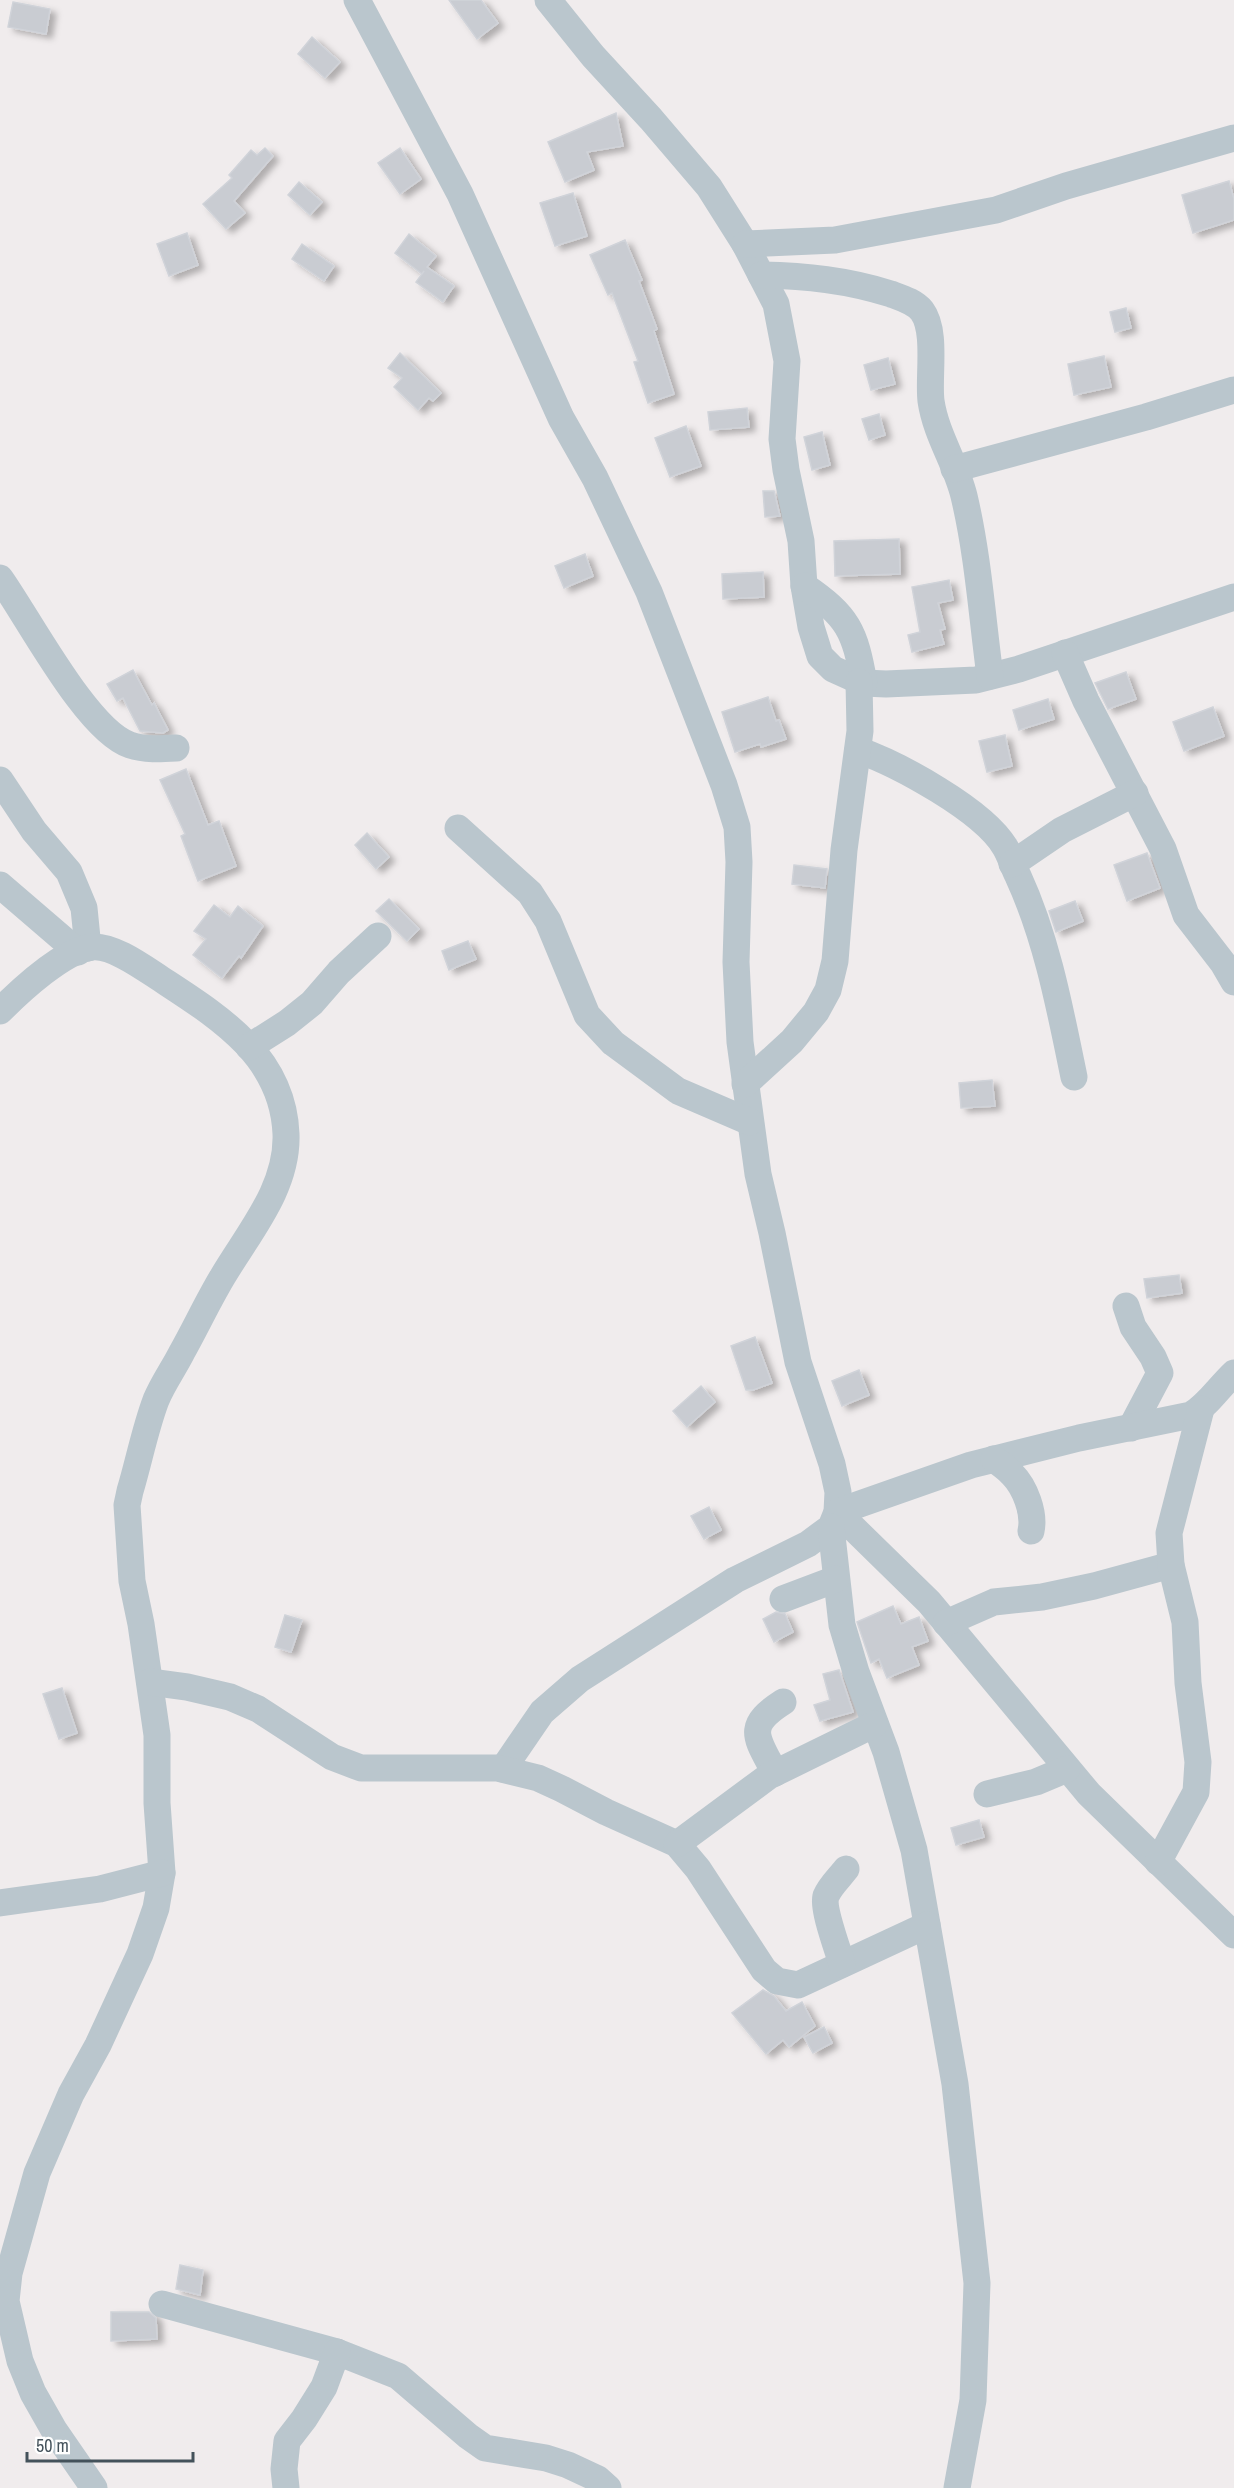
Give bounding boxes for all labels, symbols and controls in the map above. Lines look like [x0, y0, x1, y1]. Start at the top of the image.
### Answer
scale bar [27, 2425, 194, 2463]
text: 50 m [36, 2433, 69, 2458]

